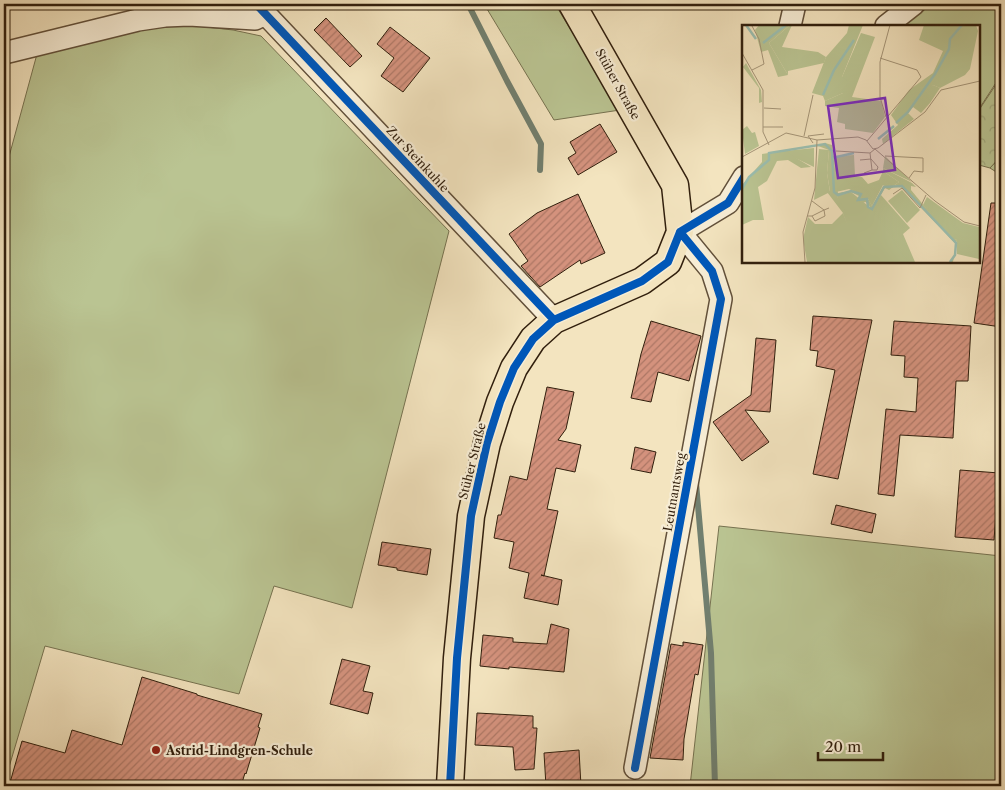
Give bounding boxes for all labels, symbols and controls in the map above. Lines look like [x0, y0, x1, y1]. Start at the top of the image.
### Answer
inset map [742, 25, 980, 262]
street label: Stüher Straße [592, 46, 644, 122]
street label: Zur Steinkuhle [384, 123, 453, 195]
street label: Stüher Straße [455, 421, 489, 501]
street label: Leutnantsweg [660, 451, 688, 533]
scale bar [818, 730, 882, 762]
text: 20 m [825, 737, 861, 756]
place label: Astrid-Lindgren-Schule [165, 743, 313, 758]
marker: Astrid-Lindgren-Schule [150, 744, 162, 756]

